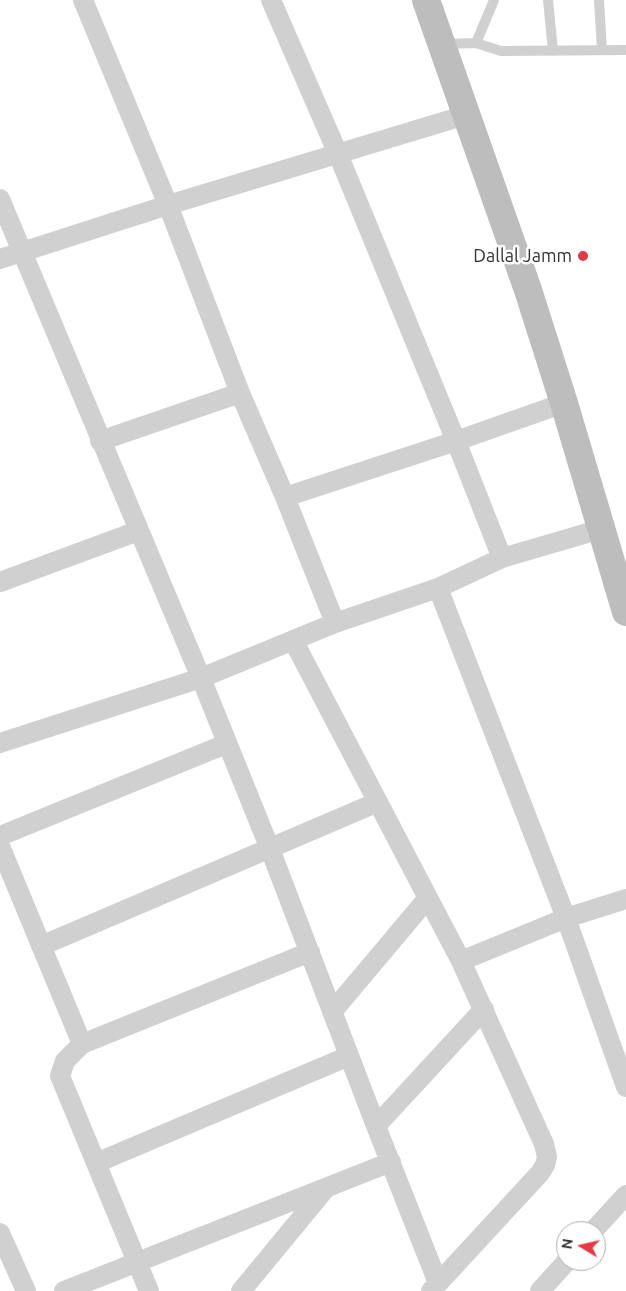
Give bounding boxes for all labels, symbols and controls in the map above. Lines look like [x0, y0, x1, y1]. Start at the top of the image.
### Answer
place label: Dallal Jamm [473, 245, 572, 267]
marker: Dallal Jamm [576, 249, 590, 263]
north arrow [556, 1221, 606, 1271]
text: N [558, 1237, 576, 1250]

